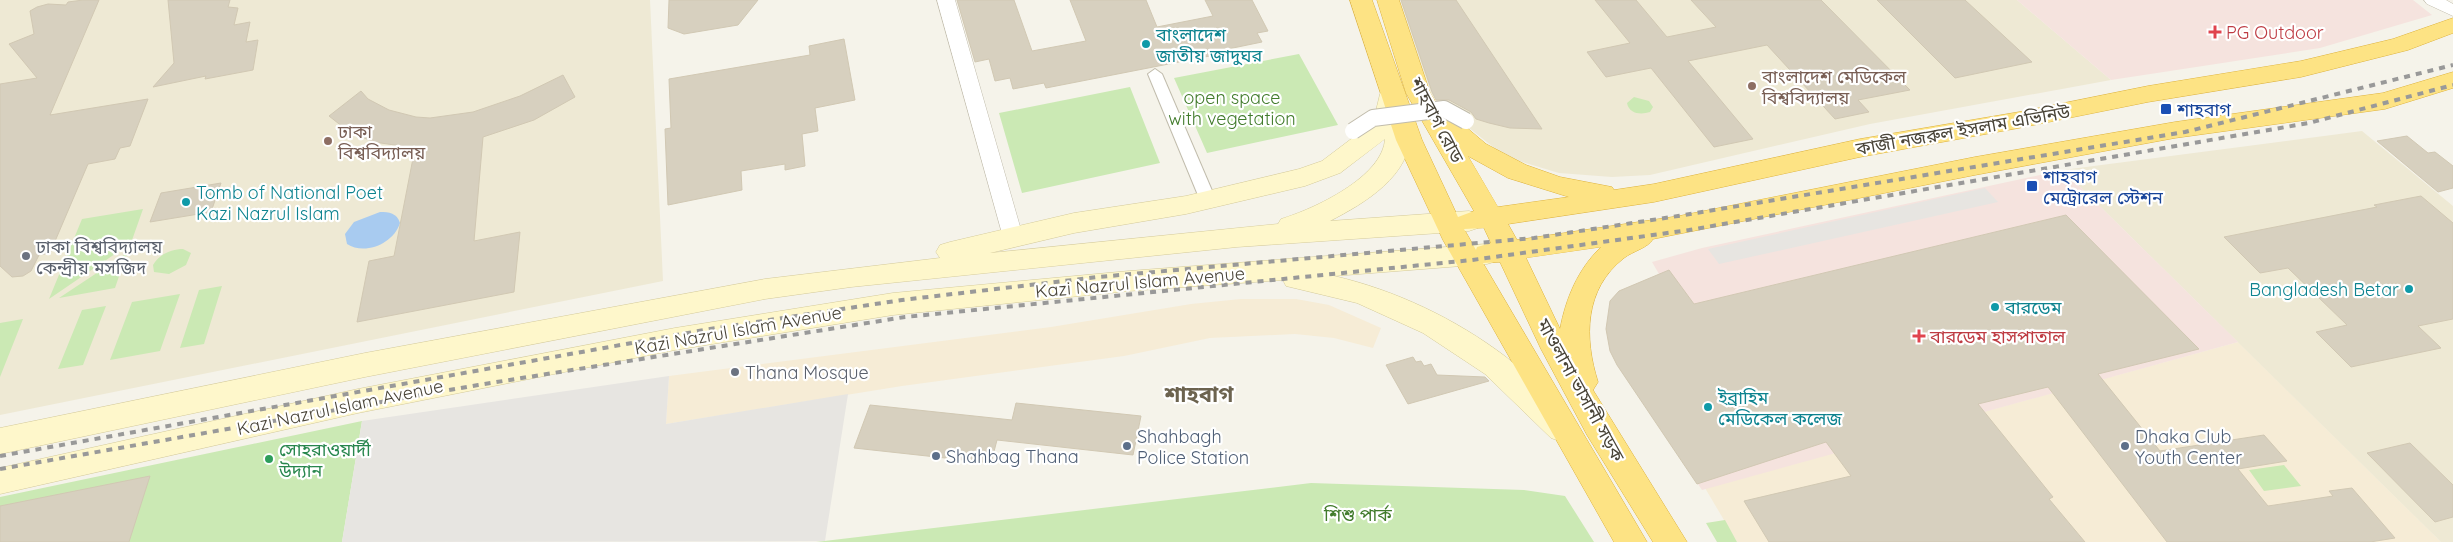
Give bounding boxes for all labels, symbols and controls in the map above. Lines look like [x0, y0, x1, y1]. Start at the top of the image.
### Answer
place label: PG Outdoor [2226, 21, 2324, 44]
place label: বাংলাদেশ জাতীয় জাদুঘর [1155, 23, 1262, 67]
marker: PG Outdoor [2208, 25, 2222, 39]
marker: বাংলাদেশ জাতীয় জাদুঘর [1140, 38, 1152, 50]
place label: বাংলাদেশ মেডিকেল বিশ্ববিদ্যালয় [1761, 65, 1907, 109]
street label: শাহবাগ রোড [1404, 72, 1469, 167]
marker: বাংলাদেশ মেডিকেল বিশ্ববিদ্যালয় [1746, 80, 1758, 92]
park label: open space with vegetation [1168, 86, 1296, 130]
place label: শাহবাগ [2176, 98, 2231, 121]
street label: কাজী নজরুল ইসলাম এভিনিউ [1853, 100, 2072, 160]
marker: শাহবাগ [2159, 102, 2173, 116]
place label: ঢাকা বিশ্ববিদ্যালয় [337, 120, 426, 164]
marker: ঢাকা বিশ্ববিদ্যালয় [322, 135, 334, 147]
place label: শাহবাগ মেট্রোরেল স্টেশন [2042, 165, 2164, 209]
marker: শাহবাগ মেট্রোরেল স্টেশন [2025, 179, 2039, 193]
place label: Tomb of National Poet Kazi Nazrul Islam [196, 181, 383, 225]
marker: Tomb of National Poet Kazi Nazrul Islam [180, 196, 192, 208]
place label: ঢাকা বিশ্ববিদ্যালয় কেন্দ্রীয় মসজিদ [35, 235, 163, 279]
marker: ঢাকা বিশ্ববিদ্যালয় কেন্দ্রীয় মসজিদ [20, 250, 32, 262]
street label: Kazi Nazrul Islam Avenue [1034, 261, 1246, 303]
place label: Bangladesh Betar [2249, 278, 2399, 301]
marker: Bangladesh Betar [2403, 283, 2415, 295]
place label: বারডেম [2004, 296, 2063, 319]
street label: Kazi Nazrul Islam Avenue [633, 300, 843, 360]
marker: বারডেম [1989, 301, 2001, 313]
street label: মাওলানা ভাসানী সড়ক [1532, 314, 1630, 466]
place label: বারডেম হাসপাতাল [1929, 325, 2066, 348]
marker: বারডেম হাসপাতাল [1912, 329, 1926, 343]
place label: Thana Mosque [745, 361, 869, 384]
marker: Thana Mosque [729, 366, 741, 378]
street label: Kazi Nazrul Islam Avenue [235, 374, 445, 440]
district label: শাহবাগ [1164, 380, 1234, 408]
place label: ইব্রাহিম মেডিকেল কলেজ [1717, 386, 1842, 430]
marker: ইব্রাহিম মেডিকেল কলেজ [1702, 401, 1714, 413]
place label: Shahbagh Police Station [1137, 425, 1249, 469]
place label: Dhaka Club Youth Center [2135, 425, 2242, 469]
place label: সোহরাওয়ার্দী উদ্যান [278, 438, 371, 482]
marker: Shahbagh Police Station [1121, 440, 1133, 452]
marker: Dhaka Club Youth Center [2119, 440, 2131, 452]
place label: Shahbag Thana [946, 445, 1079, 468]
marker: Shahbag Thana [930, 450, 942, 462]
marker: সোহরাওয়ার্দী উদ্যান [263, 453, 275, 465]
park label: শিশু পার্ক [1323, 503, 1392, 526]

